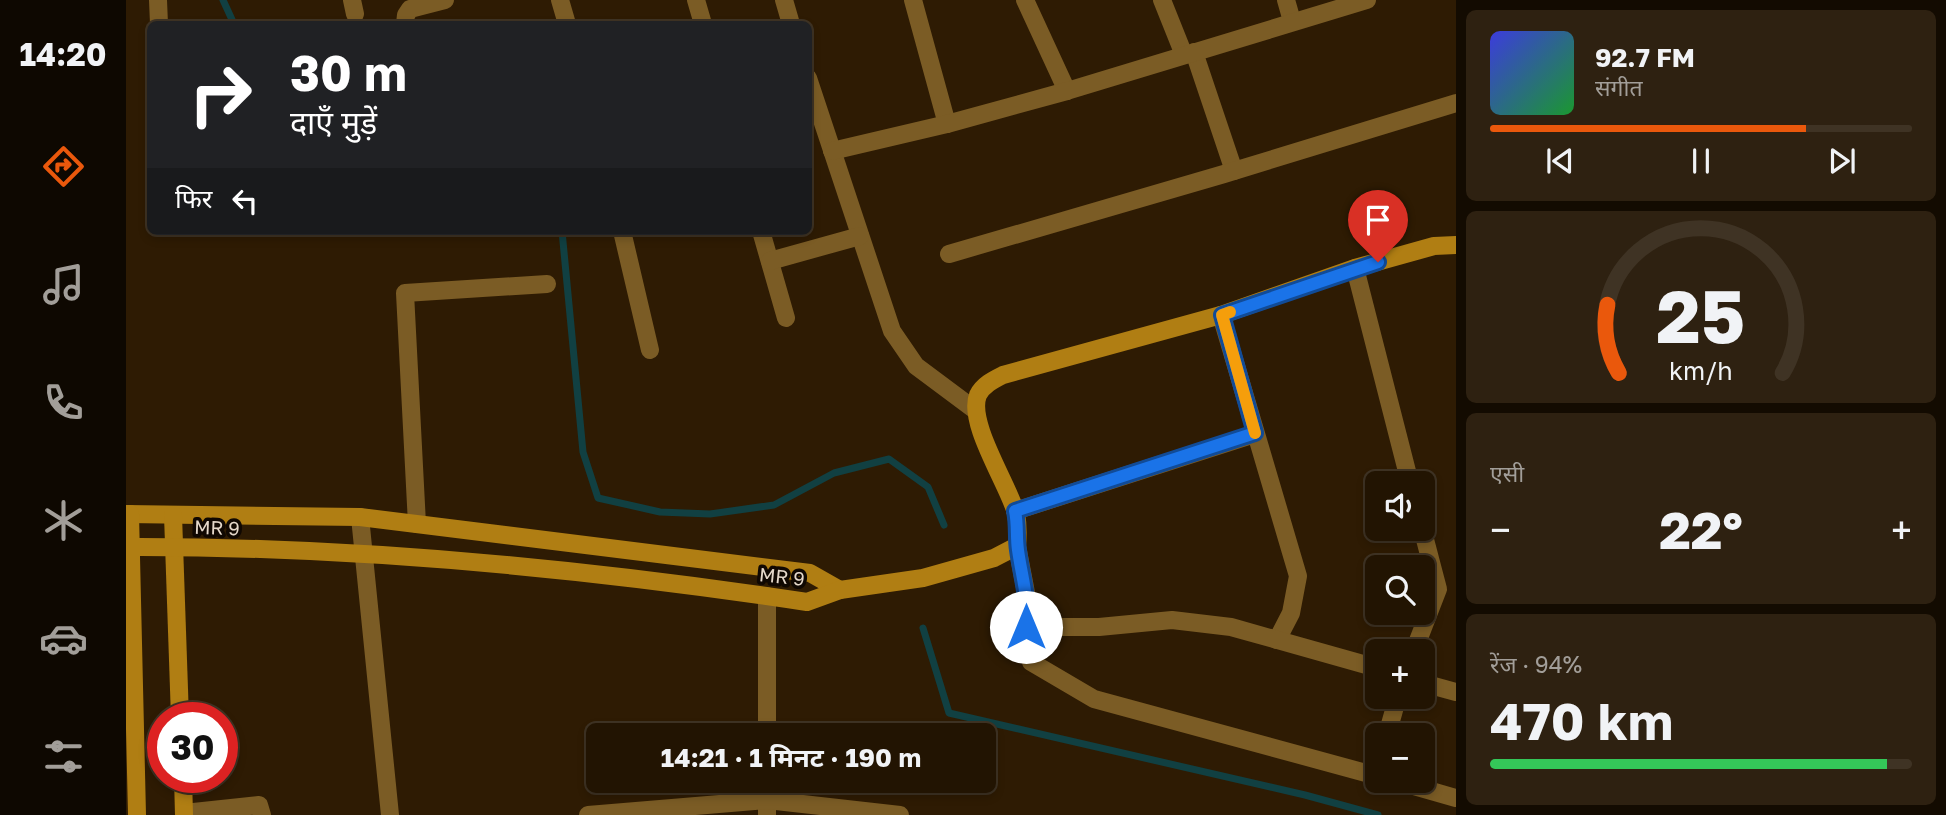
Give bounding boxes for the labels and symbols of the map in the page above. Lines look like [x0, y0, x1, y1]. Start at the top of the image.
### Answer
pin [1348, 190, 1408, 262]
street label: MR 9 [194, 515, 240, 539]
street label: MR 9 [758, 562, 806, 590]
position arrow [989, 590, 1063, 664]
speed limit sign: 30 [147, 702, 238, 793]

